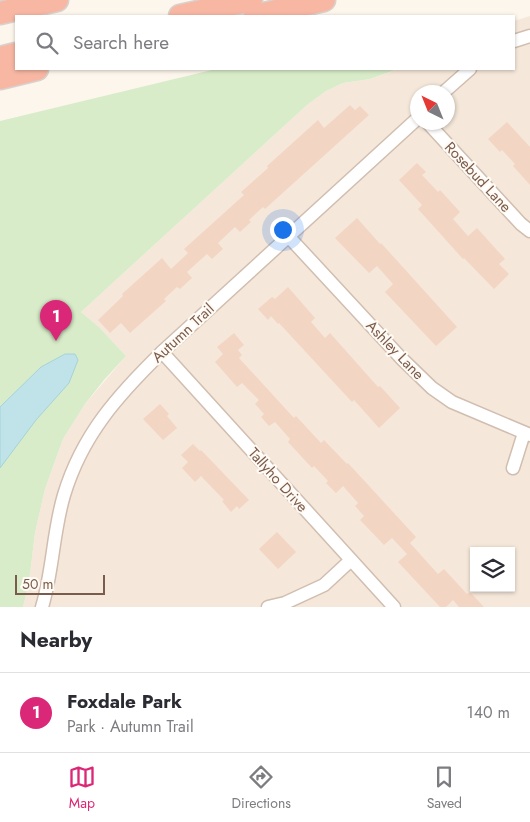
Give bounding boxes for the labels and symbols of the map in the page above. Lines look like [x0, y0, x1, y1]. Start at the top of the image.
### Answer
north arrow [410, 85, 455, 130]
street label: Rosebud Lane [439, 137, 517, 217]
your location [270, 217, 296, 243]
street label: Autumn Trail [147, 298, 219, 368]
pin: 1 [40, 300, 72, 341]
street label: Ashley Lane [361, 315, 429, 385]
street label: Tallyho Drive [243, 443, 313, 517]
scale bar [15, 572, 105, 595]

